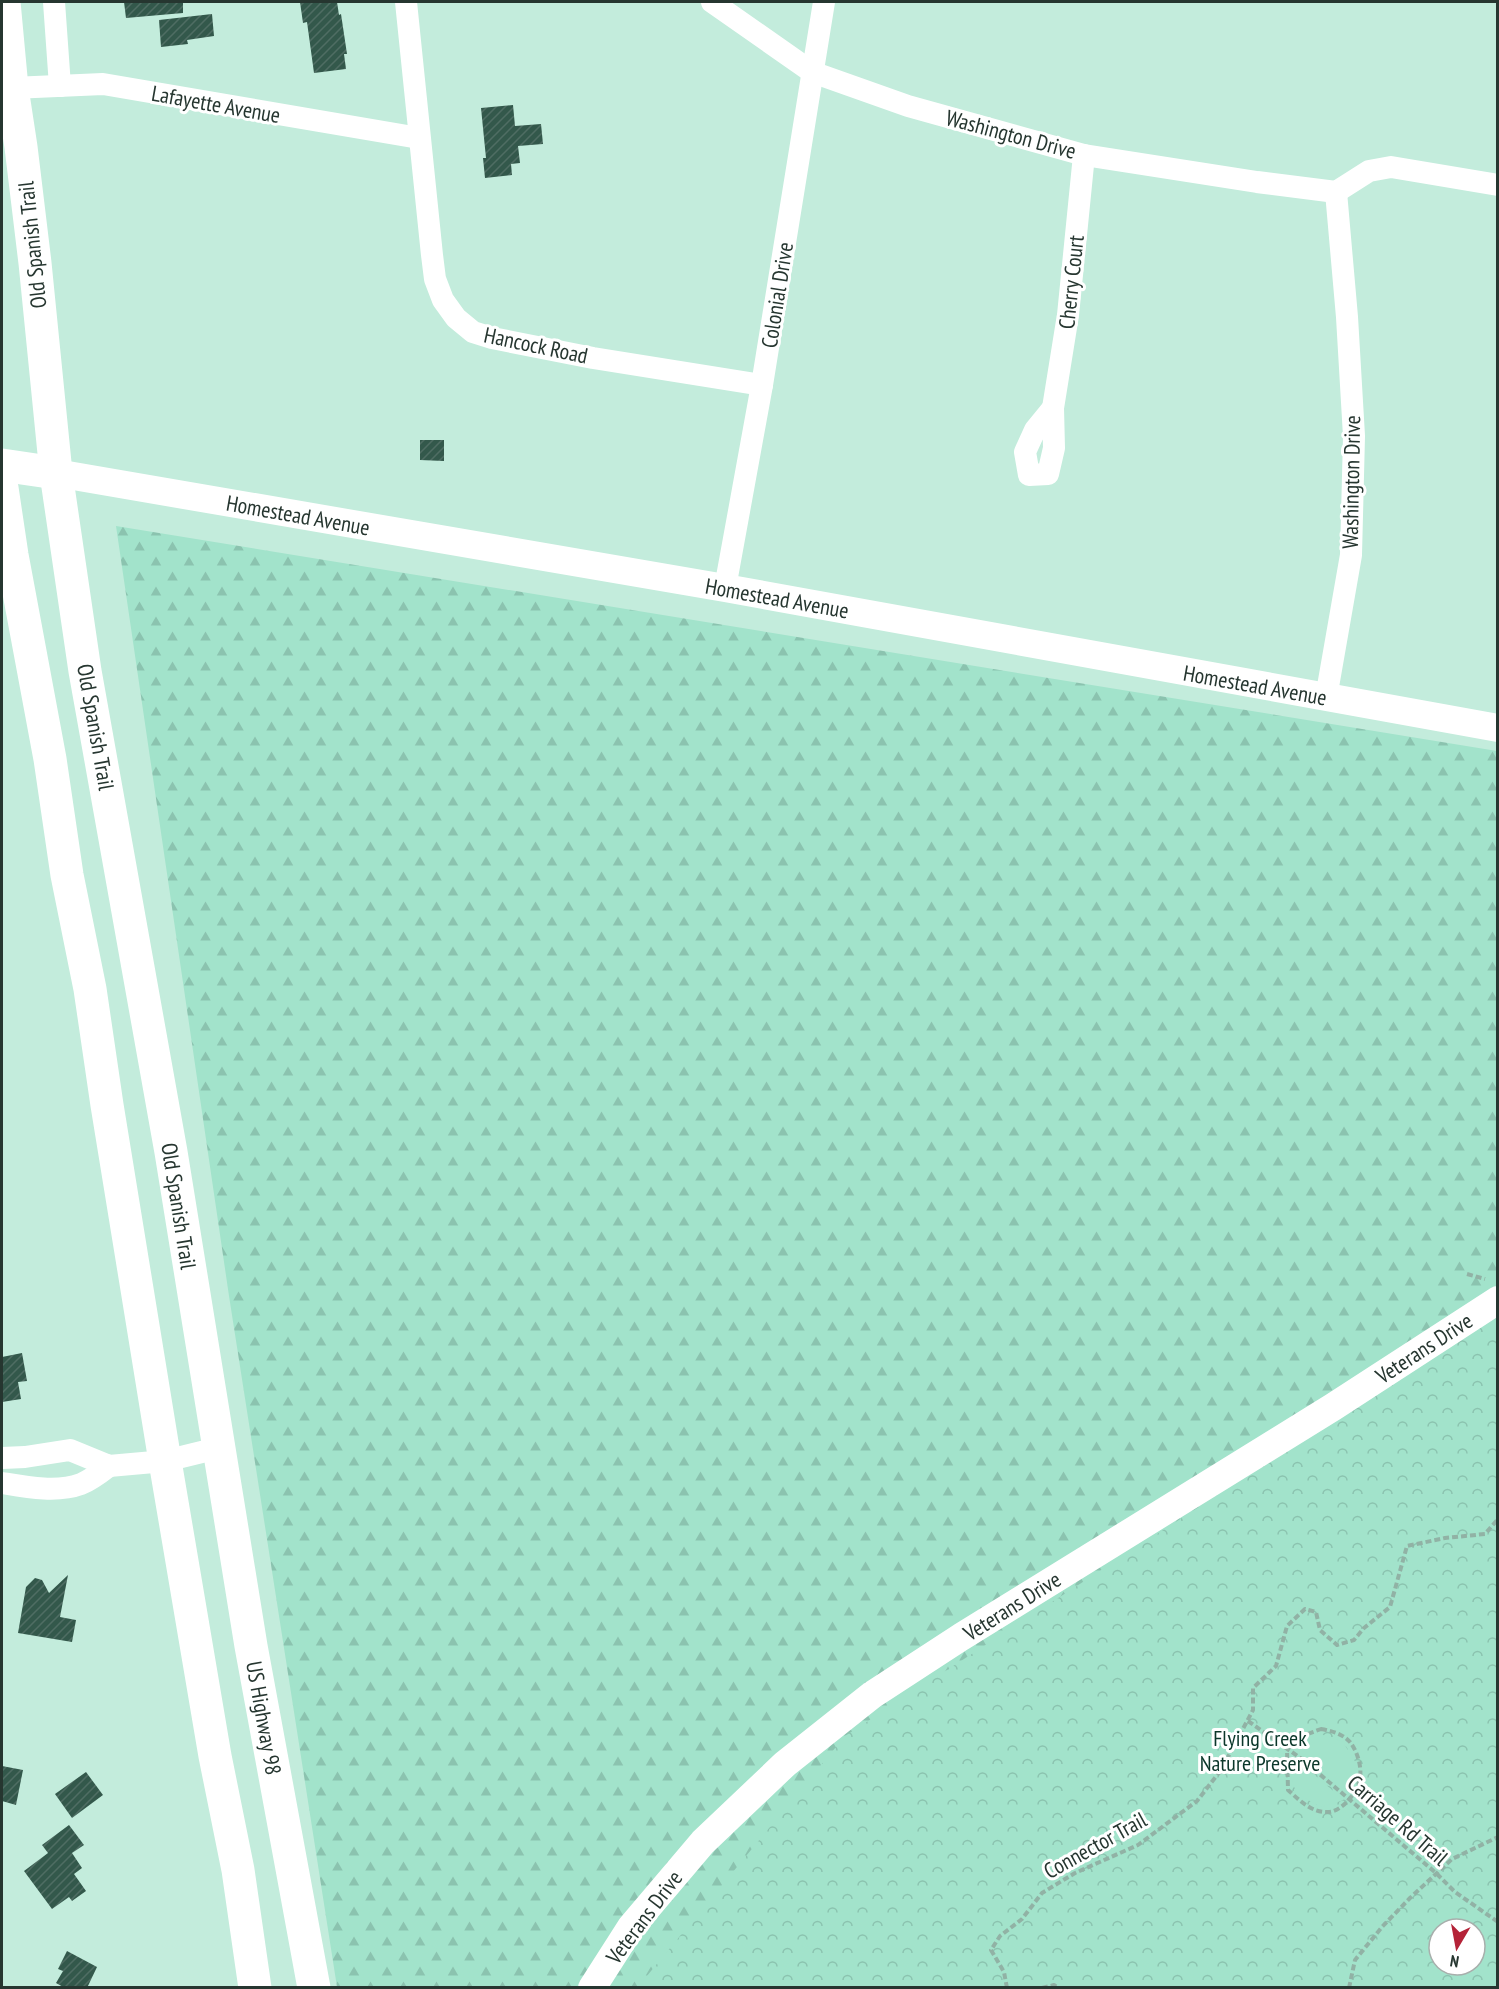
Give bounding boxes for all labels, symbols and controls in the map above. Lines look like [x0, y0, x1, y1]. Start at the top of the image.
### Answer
street label: Lafayette Avenue [149, 79, 283, 129]
street label: Washington Drive [943, 103, 1079, 165]
street label: Old Spanish Trail [11, 179, 53, 310]
street label: Cherry Court [1052, 234, 1090, 330]
street label: Colonial Drive [755, 240, 799, 350]
street label: Hancock Road [482, 320, 590, 370]
street label: Washington Drive [1336, 415, 1366, 549]
street label: Homestead Avenue [224, 489, 372, 541]
street label: Homestead Avenue [703, 572, 851, 624]
street label: Homestead Avenue [1181, 659, 1329, 711]
street label: Old Spanish Trail [71, 662, 121, 793]
street label: Old Spanish Trail [155, 1141, 203, 1272]
street label: Veterans Drive [1370, 1306, 1478, 1390]
street label: Veterans Drive [957, 1565, 1066, 1647]
street label: US Highway 98 [240, 1659, 288, 1777]
park label: Flying Creek Nature Preserve [1200, 1724, 1320, 1777]
street label: Carriage Rd Trail [1342, 1769, 1455, 1872]
street label: Connector Trail [1039, 1805, 1152, 1885]
street label: Veterans Drive [599, 1865, 688, 1970]
north arrow [1427, 1917, 1487, 1977]
text: N [1448, 1951, 1460, 1972]

